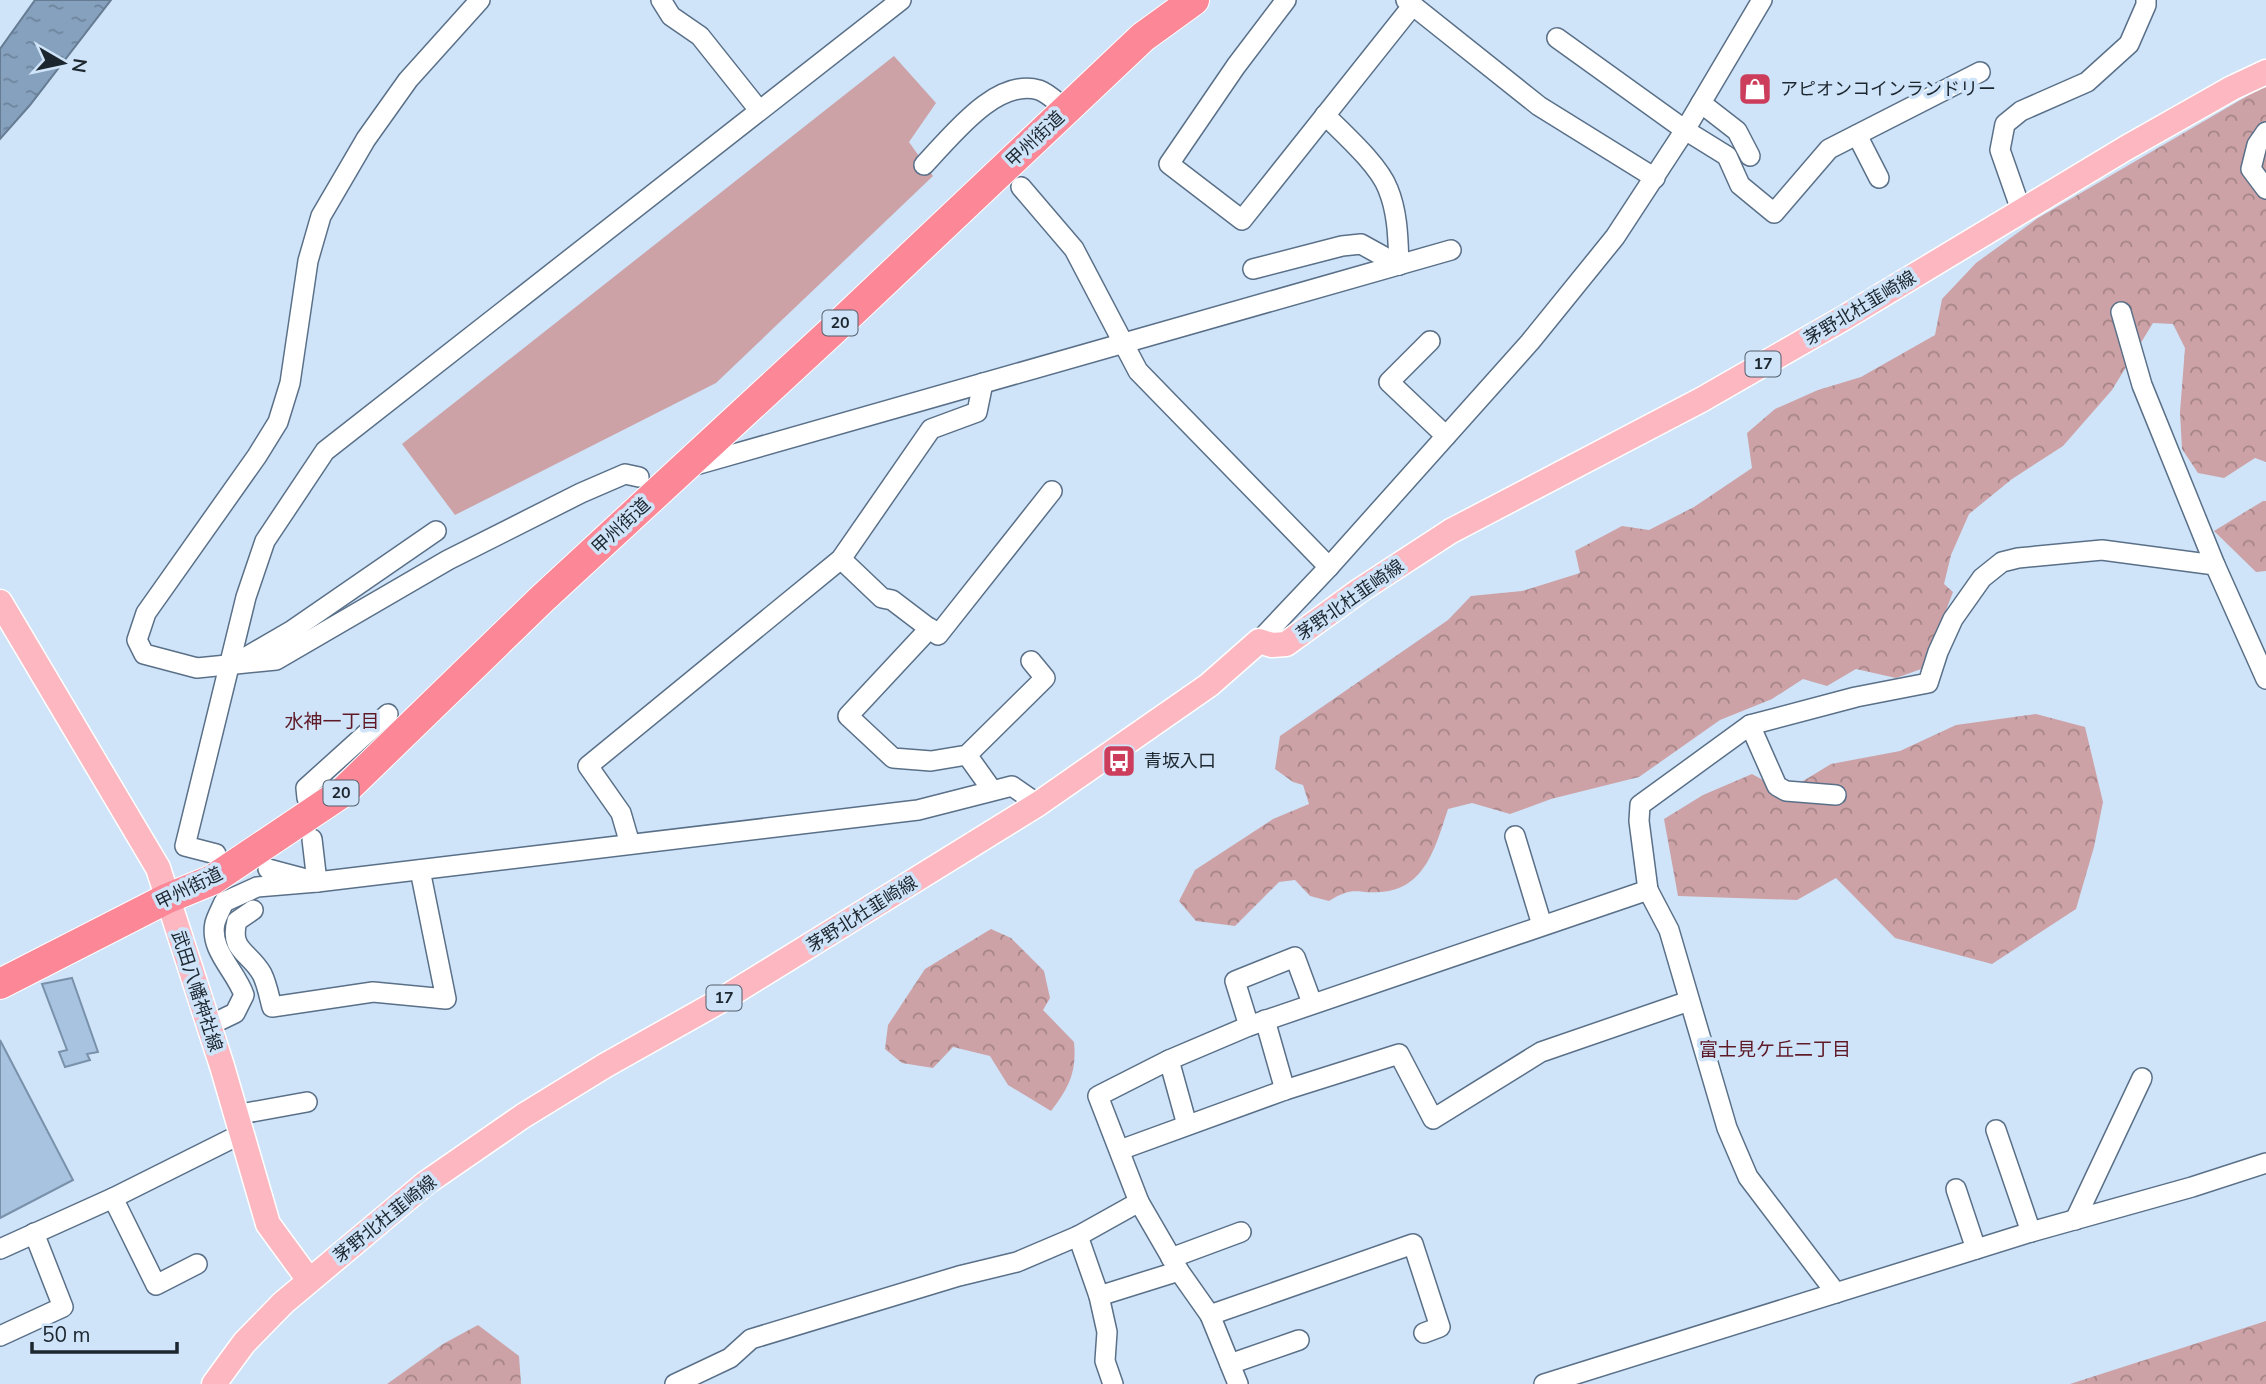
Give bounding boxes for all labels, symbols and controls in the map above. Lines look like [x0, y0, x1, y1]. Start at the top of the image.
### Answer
north arrow [28, 28, 98, 98]
text: N [65, 56, 93, 75]
shop icon: アピオンコインランドリー [1736, 70, 1774, 108]
place label: アピオンコインランドリー [1780, 77, 1996, 101]
street label: 甲州街道 [1000, 106, 1070, 172]
street label: 茅野北杜韮崎線 [1800, 265, 1920, 351]
road number: 20 [822, 310, 858, 336]
road number: 17 [1746, 352, 1780, 376]
street label: 甲州街道 [586, 493, 656, 559]
street label: 茅野北杜韮崎線 [1292, 554, 1408, 646]
district label: 水神一丁目 [284, 709, 380, 735]
bus stop icon: 青坂入口 [1100, 742, 1138, 780]
place label: 青坂入口 [1144, 749, 1216, 773]
road number: 20 [324, 780, 358, 806]
street label: 甲州街道 [151, 861, 227, 915]
street label: 茅野北杜韮崎線 [802, 870, 922, 958]
street label: 武田八幡神社線 [166, 927, 228, 1055]
road number: 17 [706, 986, 742, 1010]
district label: 富士見ケ丘二丁目 [1699, 1037, 1851, 1063]
street label: 茅野北杜韮崎線 [328, 1170, 442, 1268]
scale bar [32, 1310, 177, 1354]
text: 50 m [42, 1321, 91, 1349]

